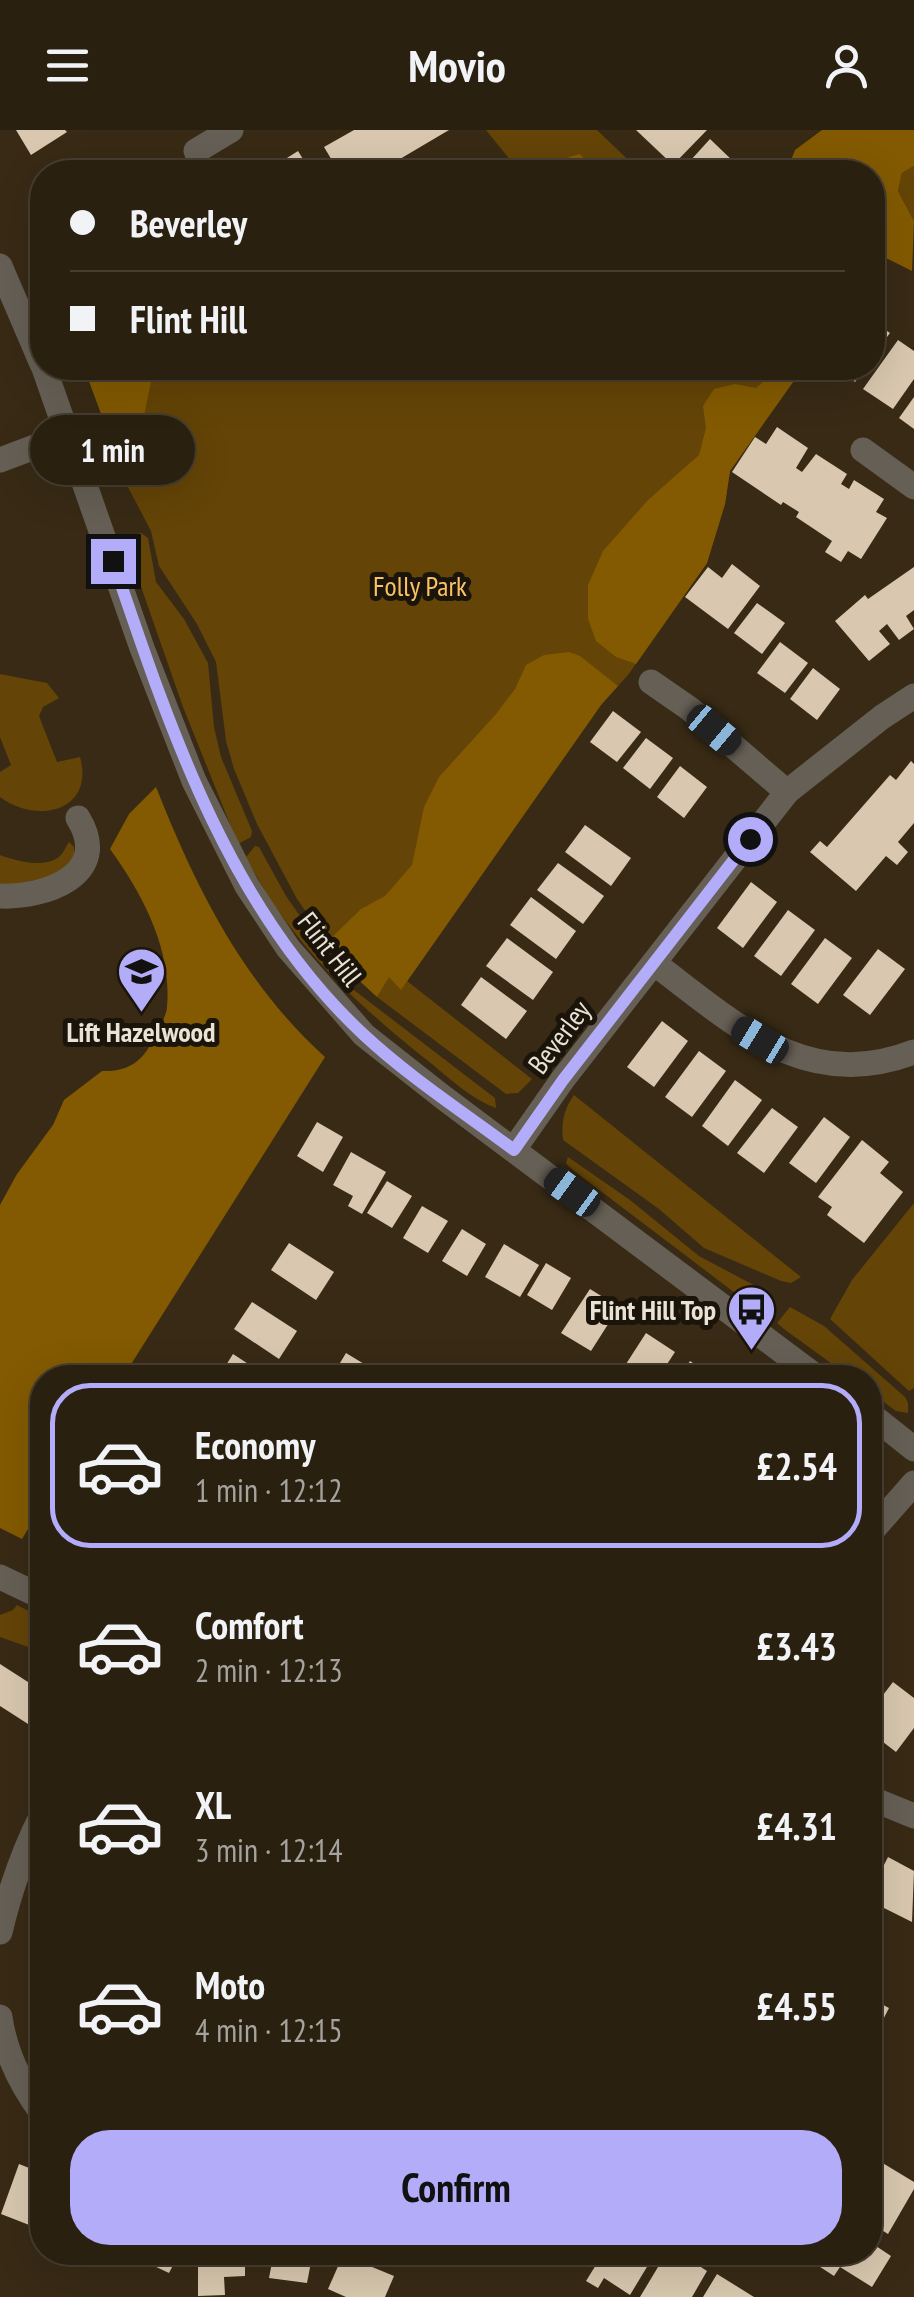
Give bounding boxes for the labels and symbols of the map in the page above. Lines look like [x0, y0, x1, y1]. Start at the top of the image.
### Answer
callout: 1 min [31, 416, 196, 486]
route end [91, 539, 136, 584]
park label: Folly Park [373, 567, 467, 604]
car [681, 699, 747, 761]
route start [728, 817, 773, 862]
street label: Flint Hill [290, 904, 371, 994]
school or university icon: Lift Hazelwood [115, 946, 167, 1014]
street label: Beverley [519, 992, 598, 1081]
car [727, 1012, 793, 1068]
place label: Lift Hazelwood [66, 1013, 216, 1050]
car [539, 1162, 605, 1222]
bus stop icon: Flint Hill Top [725, 1284, 777, 1352]
place label: Flint Hill Top [590, 1291, 716, 1328]

